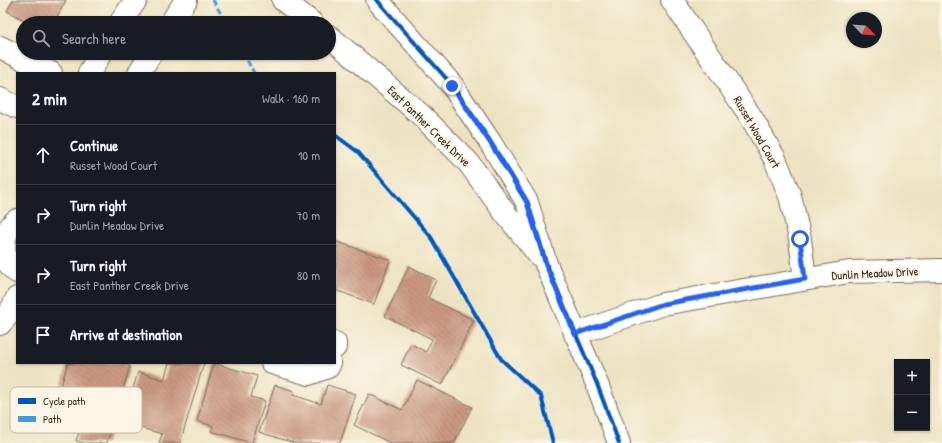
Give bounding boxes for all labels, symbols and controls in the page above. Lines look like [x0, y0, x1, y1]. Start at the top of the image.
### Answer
north arrow [846, 12, 882, 48]
search box [16, 16, 336, 60]
icon: search [30, 27, 52, 49]
text: Search here [62, 28, 126, 49]
route end [443, 77, 461, 95]
street label: East Panther Creek Drive [384, 82, 475, 170]
text: 2 min [32, 87, 67, 110]
text: Walk · 160 m [262, 89, 320, 107]
street label: Russet Wood Court [729, 93, 785, 172]
text: Continue [70, 135, 118, 156]
icon: ahead [32, 144, 54, 166]
text: 10 m [298, 146, 320, 164]
text: Russet Wood Court [70, 156, 157, 174]
text: Turn right [70, 195, 126, 216]
icon: right [32, 204, 54, 226]
text: 70 m [296, 206, 320, 224]
text: Dunlin Meadow Drive [70, 216, 164, 234]
route start [791, 230, 809, 248]
text: Turn right [70, 255, 126, 276]
street label: Dunlin Meadow Drive [831, 262, 919, 284]
icon: right [32, 264, 54, 286]
text: 80 m [297, 266, 320, 284]
text: East Panther Creek Drive [70, 276, 189, 294]
icon: arrive [32, 324, 54, 346]
text: Arrive at destination [70, 324, 182, 345]
map controls [894, 359, 930, 431]
button: + [894, 359, 930, 395]
legend [10, 387, 142, 433]
text: Cycle path [43, 394, 86, 408]
button: − [894, 395, 930, 431]
text: Path [43, 412, 61, 426]

